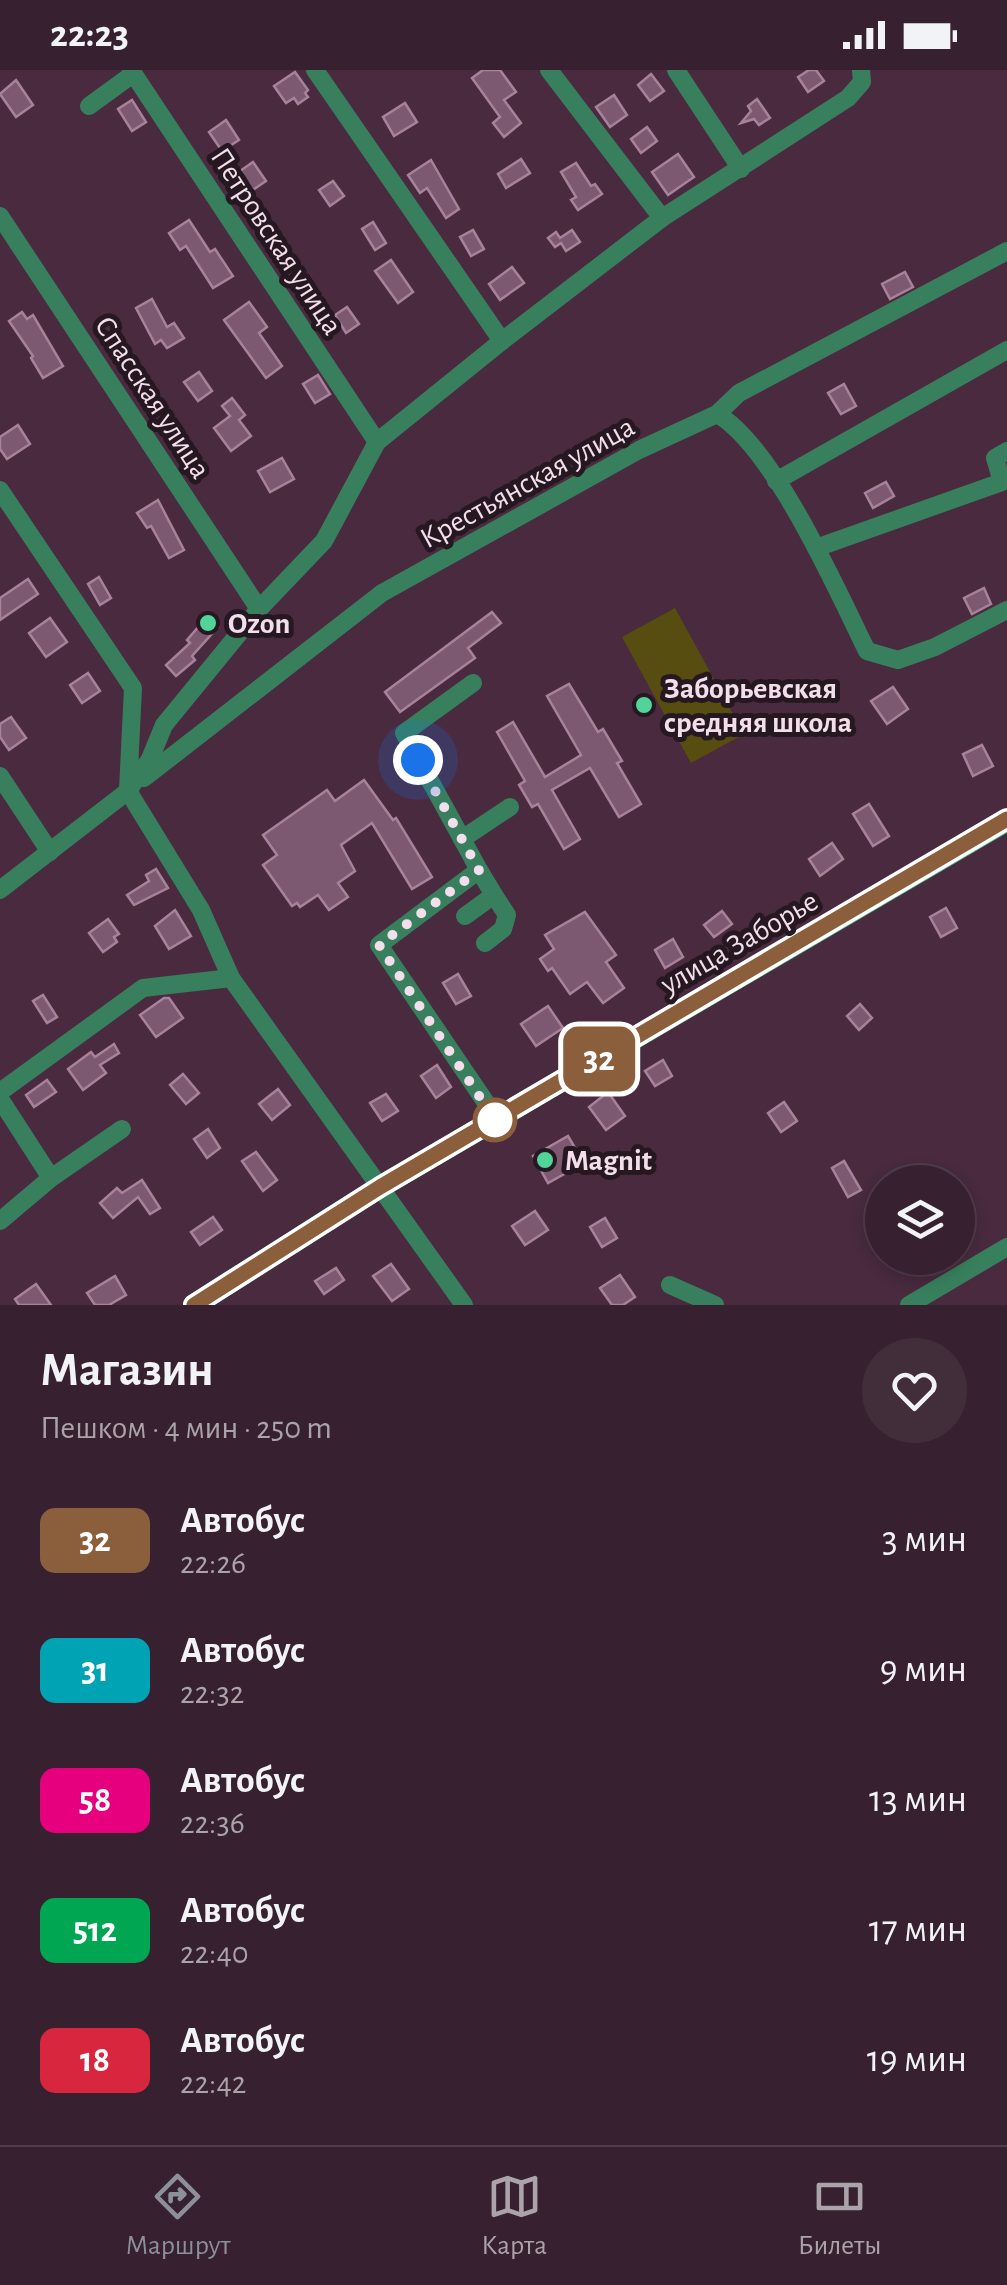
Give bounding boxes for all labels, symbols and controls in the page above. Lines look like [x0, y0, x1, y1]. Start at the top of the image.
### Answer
text: 22:23 [50, 16, 129, 54]
street label: Петровская улица [205, 143, 348, 340]
street label: Спасская улица [89, 311, 216, 484]
street label: Крестьянская улица [415, 412, 640, 554]
place label: Ozon [228, 609, 290, 639]
marker: Ozon [197, 612, 219, 634]
place label: Заборьевская средняя школа [664, 674, 852, 738]
marker: Заборьевская средняя школа [633, 694, 655, 716]
your location [393, 735, 443, 785]
street label: улица Заборье [655, 886, 823, 1000]
line badge: 32 [554, 1026, 644, 1092]
text: 32 [583, 1042, 615, 1077]
unlabelled marker [474, 1099, 516, 1141]
place label: Magnit [565, 1146, 652, 1176]
marker: Magnit [534, 1149, 556, 1171]
map controls [865, 1165, 975, 1275]
button: layers [865, 1165, 975, 1275]
button: heart [862, 1338, 967, 1443]
text: Магазин [40, 1347, 214, 1395]
text: Пешком · 4 мин · 250 m [40, 1412, 332, 1444]
text: Автобус [180, 1502, 305, 1540]
text: 3 мин [882, 1521, 967, 1559]
text: 32 [79, 1523, 111, 1558]
text: 22:26 [180, 1547, 246, 1579]
text: Автобус [180, 1632, 305, 1670]
text: 9 мин [880, 1651, 967, 1689]
text: 31 [81, 1653, 109, 1688]
text: 22:32 [180, 1677, 244, 1709]
text: Автобус [180, 1762, 305, 1800]
text: 13 мин [869, 1781, 967, 1819]
text: 58 [79, 1783, 111, 1818]
text: 22:36 [180, 1807, 245, 1839]
text: Автобус [180, 1892, 305, 1930]
text: 17 мин [869, 1911, 967, 1949]
text: 512 [73, 1913, 117, 1948]
text: 22:40 [180, 1937, 249, 1969]
text: Автобус [180, 2022, 305, 2060]
text: 19 мин [867, 2041, 967, 2079]
text: 18 [80, 2043, 110, 2078]
text: 22:42 [180, 2067, 246, 2099]
tab: Маршрут [125, 2169, 231, 2263]
tab: Карта [481, 2169, 547, 2263]
tab: Билеты [798, 2169, 882, 2263]

